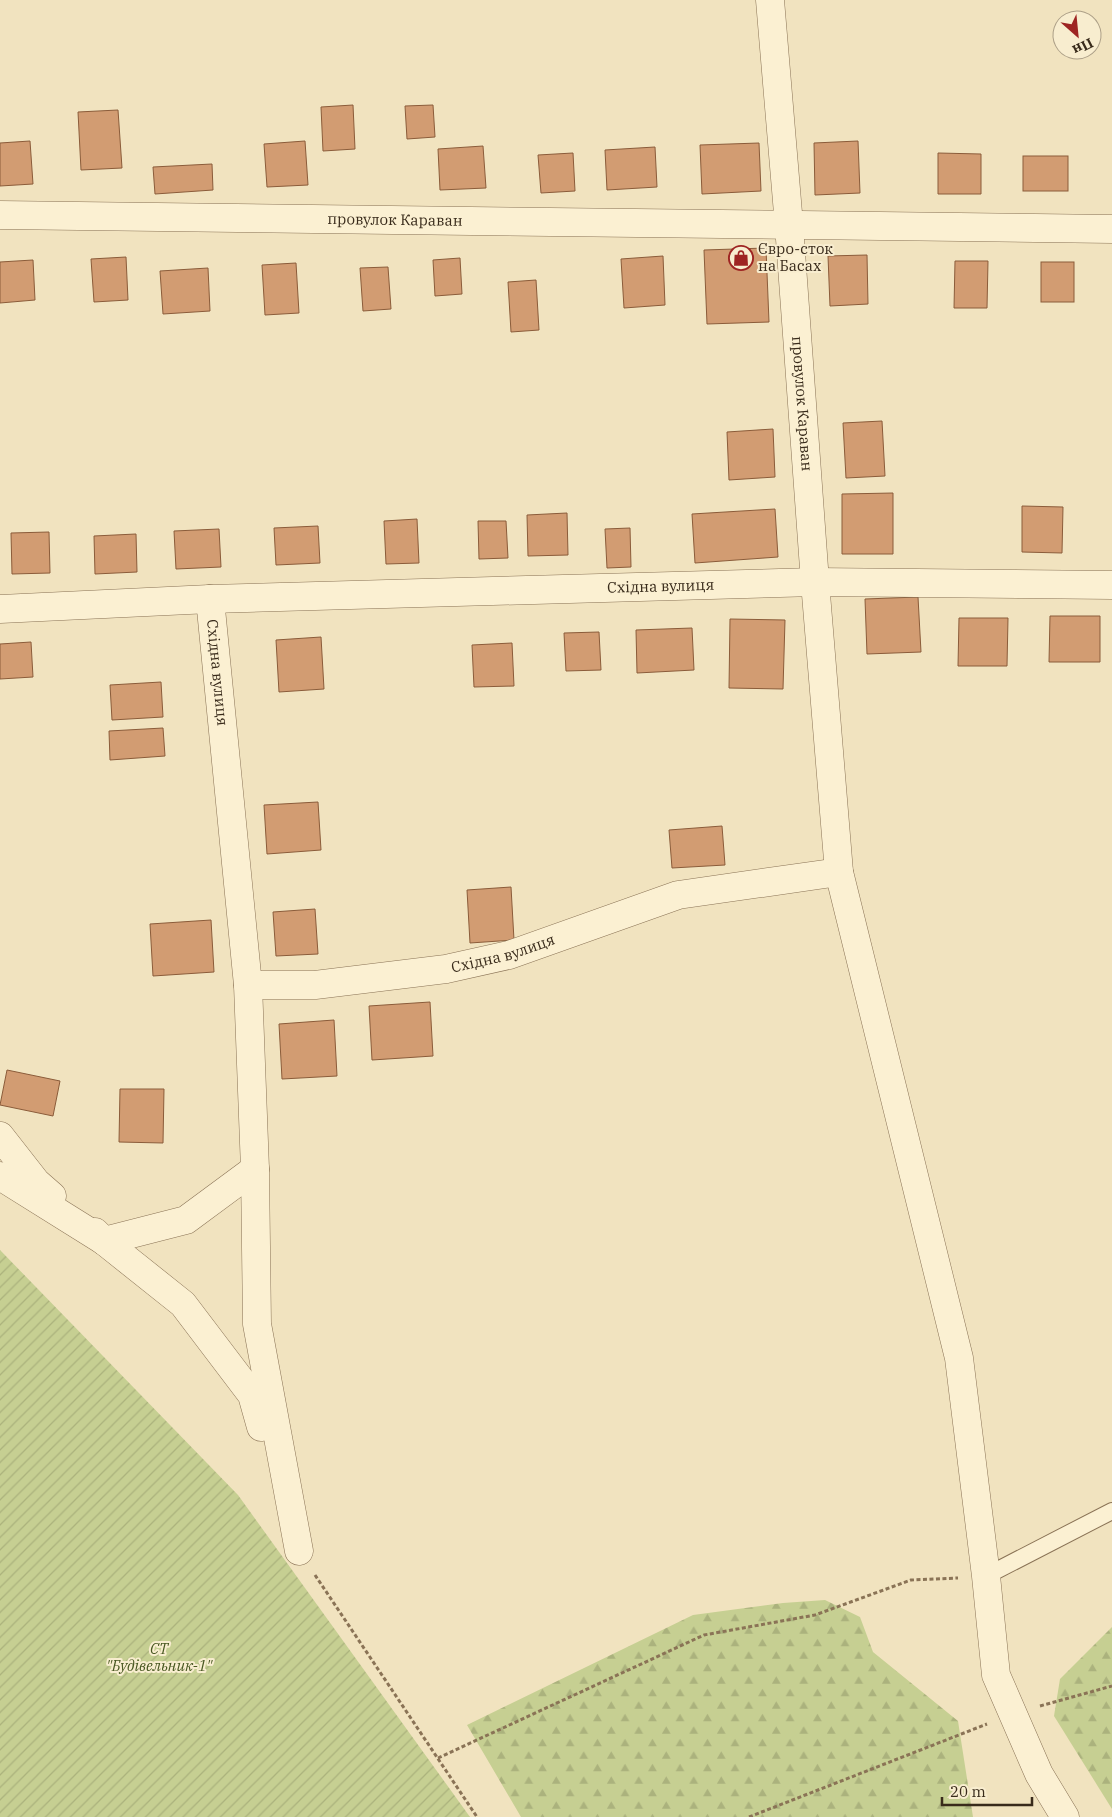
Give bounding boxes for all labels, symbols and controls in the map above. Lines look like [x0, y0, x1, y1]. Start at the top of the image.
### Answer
north arrow [1052, 10, 1102, 60]
text: Пн [1070, 34, 1096, 59]
street label: провулок Караван [327, 209, 463, 230]
place label: Євро-сток на Басах [758, 239, 833, 275]
shop icon: Євро-сток на Басах [728, 245, 754, 271]
street label: провулок Караван [788, 335, 817, 472]
street label: Східна вулиця [607, 575, 714, 597]
street label: Східна вулиця [203, 618, 232, 727]
street label: Східна вулиця [449, 929, 557, 977]
park label: СТ "Будівельник-1" [106, 1639, 213, 1675]
scale bar [942, 1774, 1032, 1806]
text: 20 m [950, 1782, 986, 1801]

